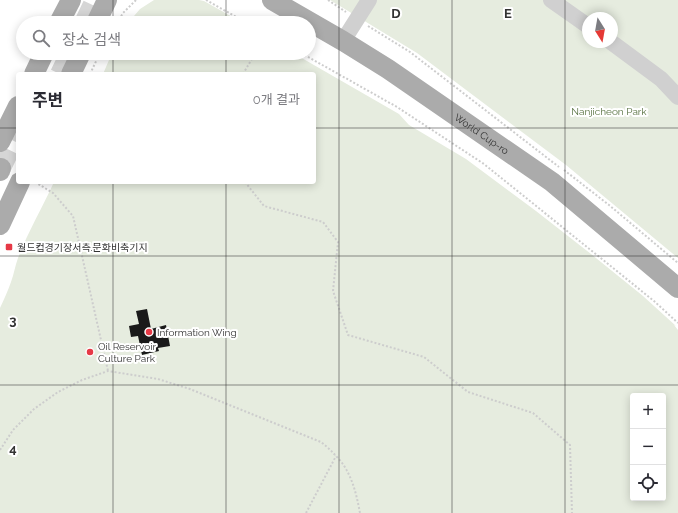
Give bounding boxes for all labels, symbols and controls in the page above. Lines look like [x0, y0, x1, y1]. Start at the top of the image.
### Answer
text: D [391, 6, 401, 21]
text: E [504, 6, 512, 21]
north arrow [582, 12, 618, 48]
search box [16, 16, 316, 60]
icon: search [30, 27, 52, 49]
text: 장소 검색 [62, 31, 121, 49]
text: 주변 [32, 90, 63, 110]
text: 0개 결과 [253, 92, 300, 107]
park label: Nanjicheon Park [571, 106, 647, 117]
street label: World Cup-ro [452, 112, 511, 157]
marker: 월드컵경기장서측.문화비축기지 [4, 242, 14, 252]
place label: 월드컵경기장서측.문화비축기지 [17, 242, 148, 253]
text: 3 [9, 313, 17, 328]
marker: Information Wing [144, 327, 154, 337]
place label: Information Wing [157, 327, 237, 338]
place label: Oil Reservoir Culture Park [98, 341, 156, 364]
marker: Oil Reservoir Culture Park [85, 347, 95, 357]
map controls [630, 393, 666, 501]
button: + [630, 393, 666, 429]
button: − [630, 429, 666, 465]
text: 4 [9, 441, 17, 456]
button: locate [630, 465, 666, 501]

